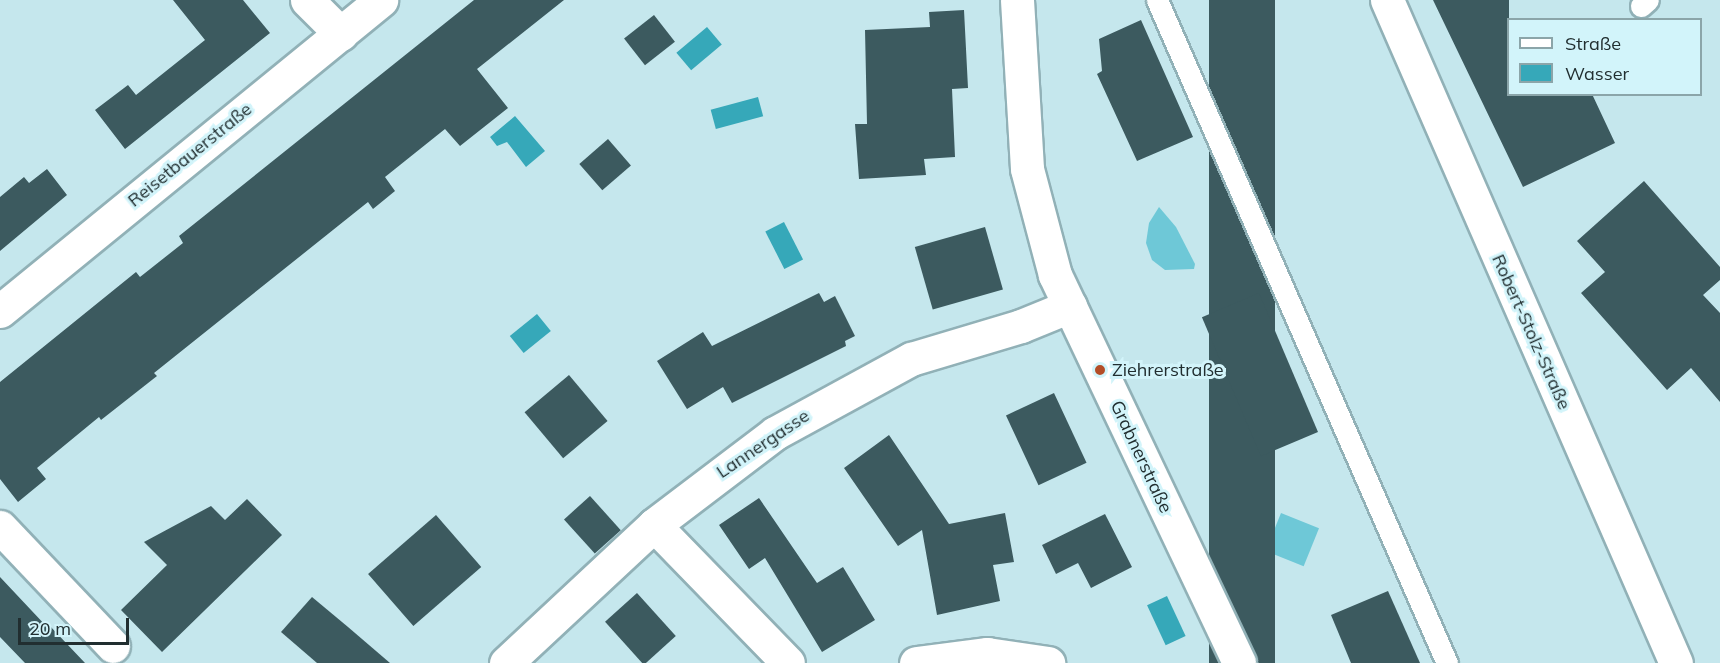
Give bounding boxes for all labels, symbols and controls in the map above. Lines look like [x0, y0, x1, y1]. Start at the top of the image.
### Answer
legend [1507, 18, 1702, 96]
text: Straße [1565, 32, 1621, 55]
text: Wasser [1565, 62, 1629, 85]
street label: Reisetbauerstraße [124, 98, 256, 212]
street label: Robert-Stolz-Straße [1487, 251, 1575, 413]
place label: Ziehrerstraße [1112, 359, 1224, 381]
marker: Ziehrerstraße [1093, 363, 1107, 377]
street label: Grabnerstraße [1106, 397, 1176, 517]
street label: Lannergasse [713, 405, 813, 483]
scale bar [21, 606, 132, 644]
text: 20 m [29, 617, 71, 640]

